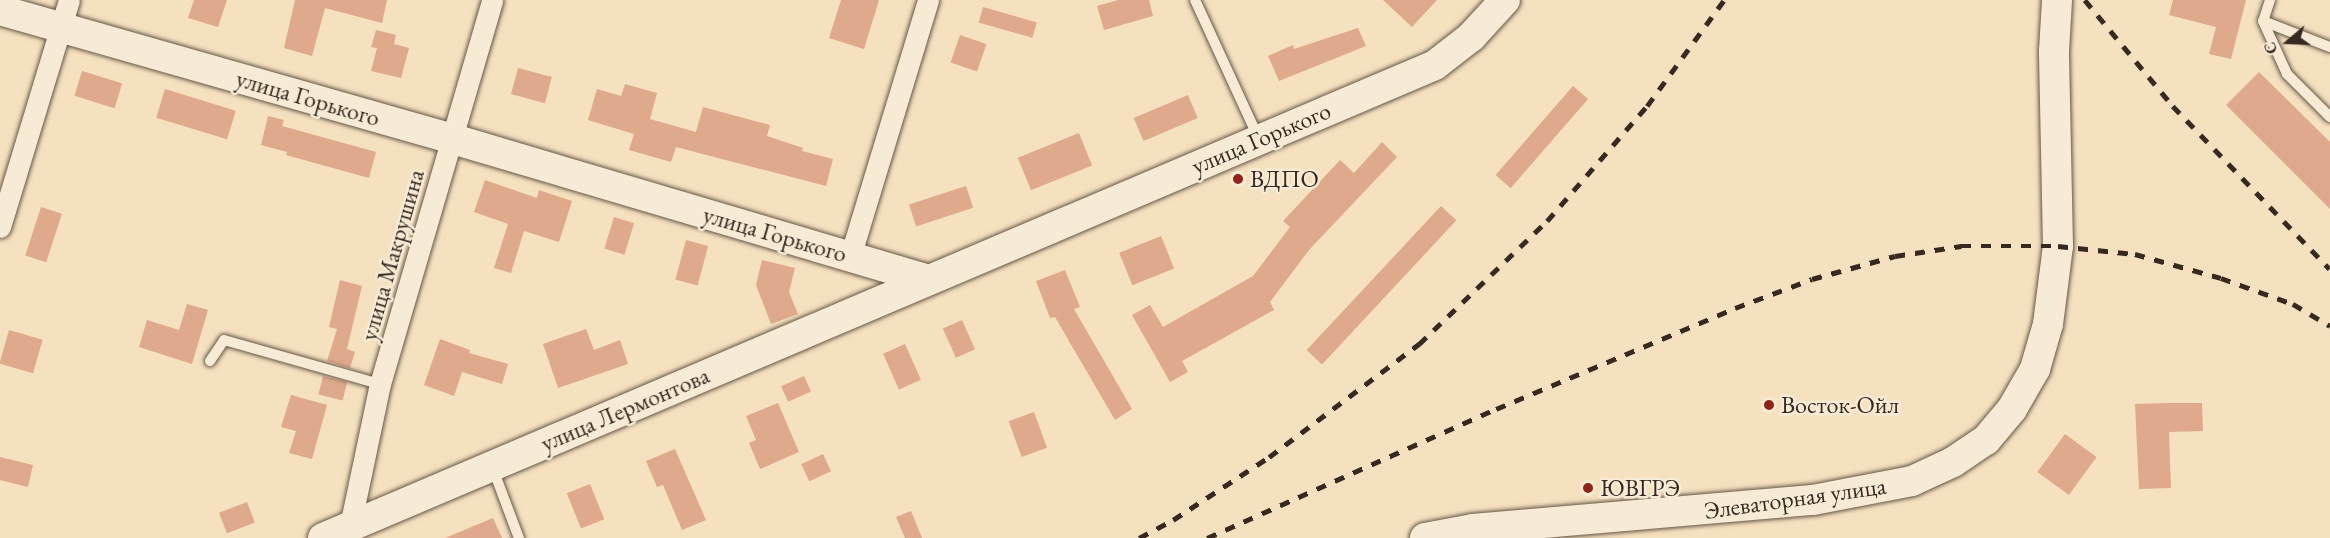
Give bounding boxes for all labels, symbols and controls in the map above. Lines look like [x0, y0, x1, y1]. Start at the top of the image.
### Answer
north arrow [2258, 12, 2318, 72]
text: С [2259, 39, 2282, 57]
street label: улица Горького [233, 64, 383, 132]
street label: улица Горького [1187, 96, 1335, 180]
place label: ВДПО [1250, 165, 1319, 193]
street label: улица Макрушина [354, 166, 430, 344]
marker: ВДПО [1231, 172, 1245, 186]
street label: улица Горького [700, 200, 850, 268]
street label: улица Лермонтова [536, 361, 714, 457]
place label: Восток-Ойл [1781, 391, 1899, 419]
marker: Восток-Ойл [1762, 398, 1776, 412]
street label: Элеваторная улица [1702, 471, 1888, 525]
place label: ЮВГРЭ [1600, 474, 1680, 502]
marker: ЮВГРЭ [1581, 481, 1595, 495]

